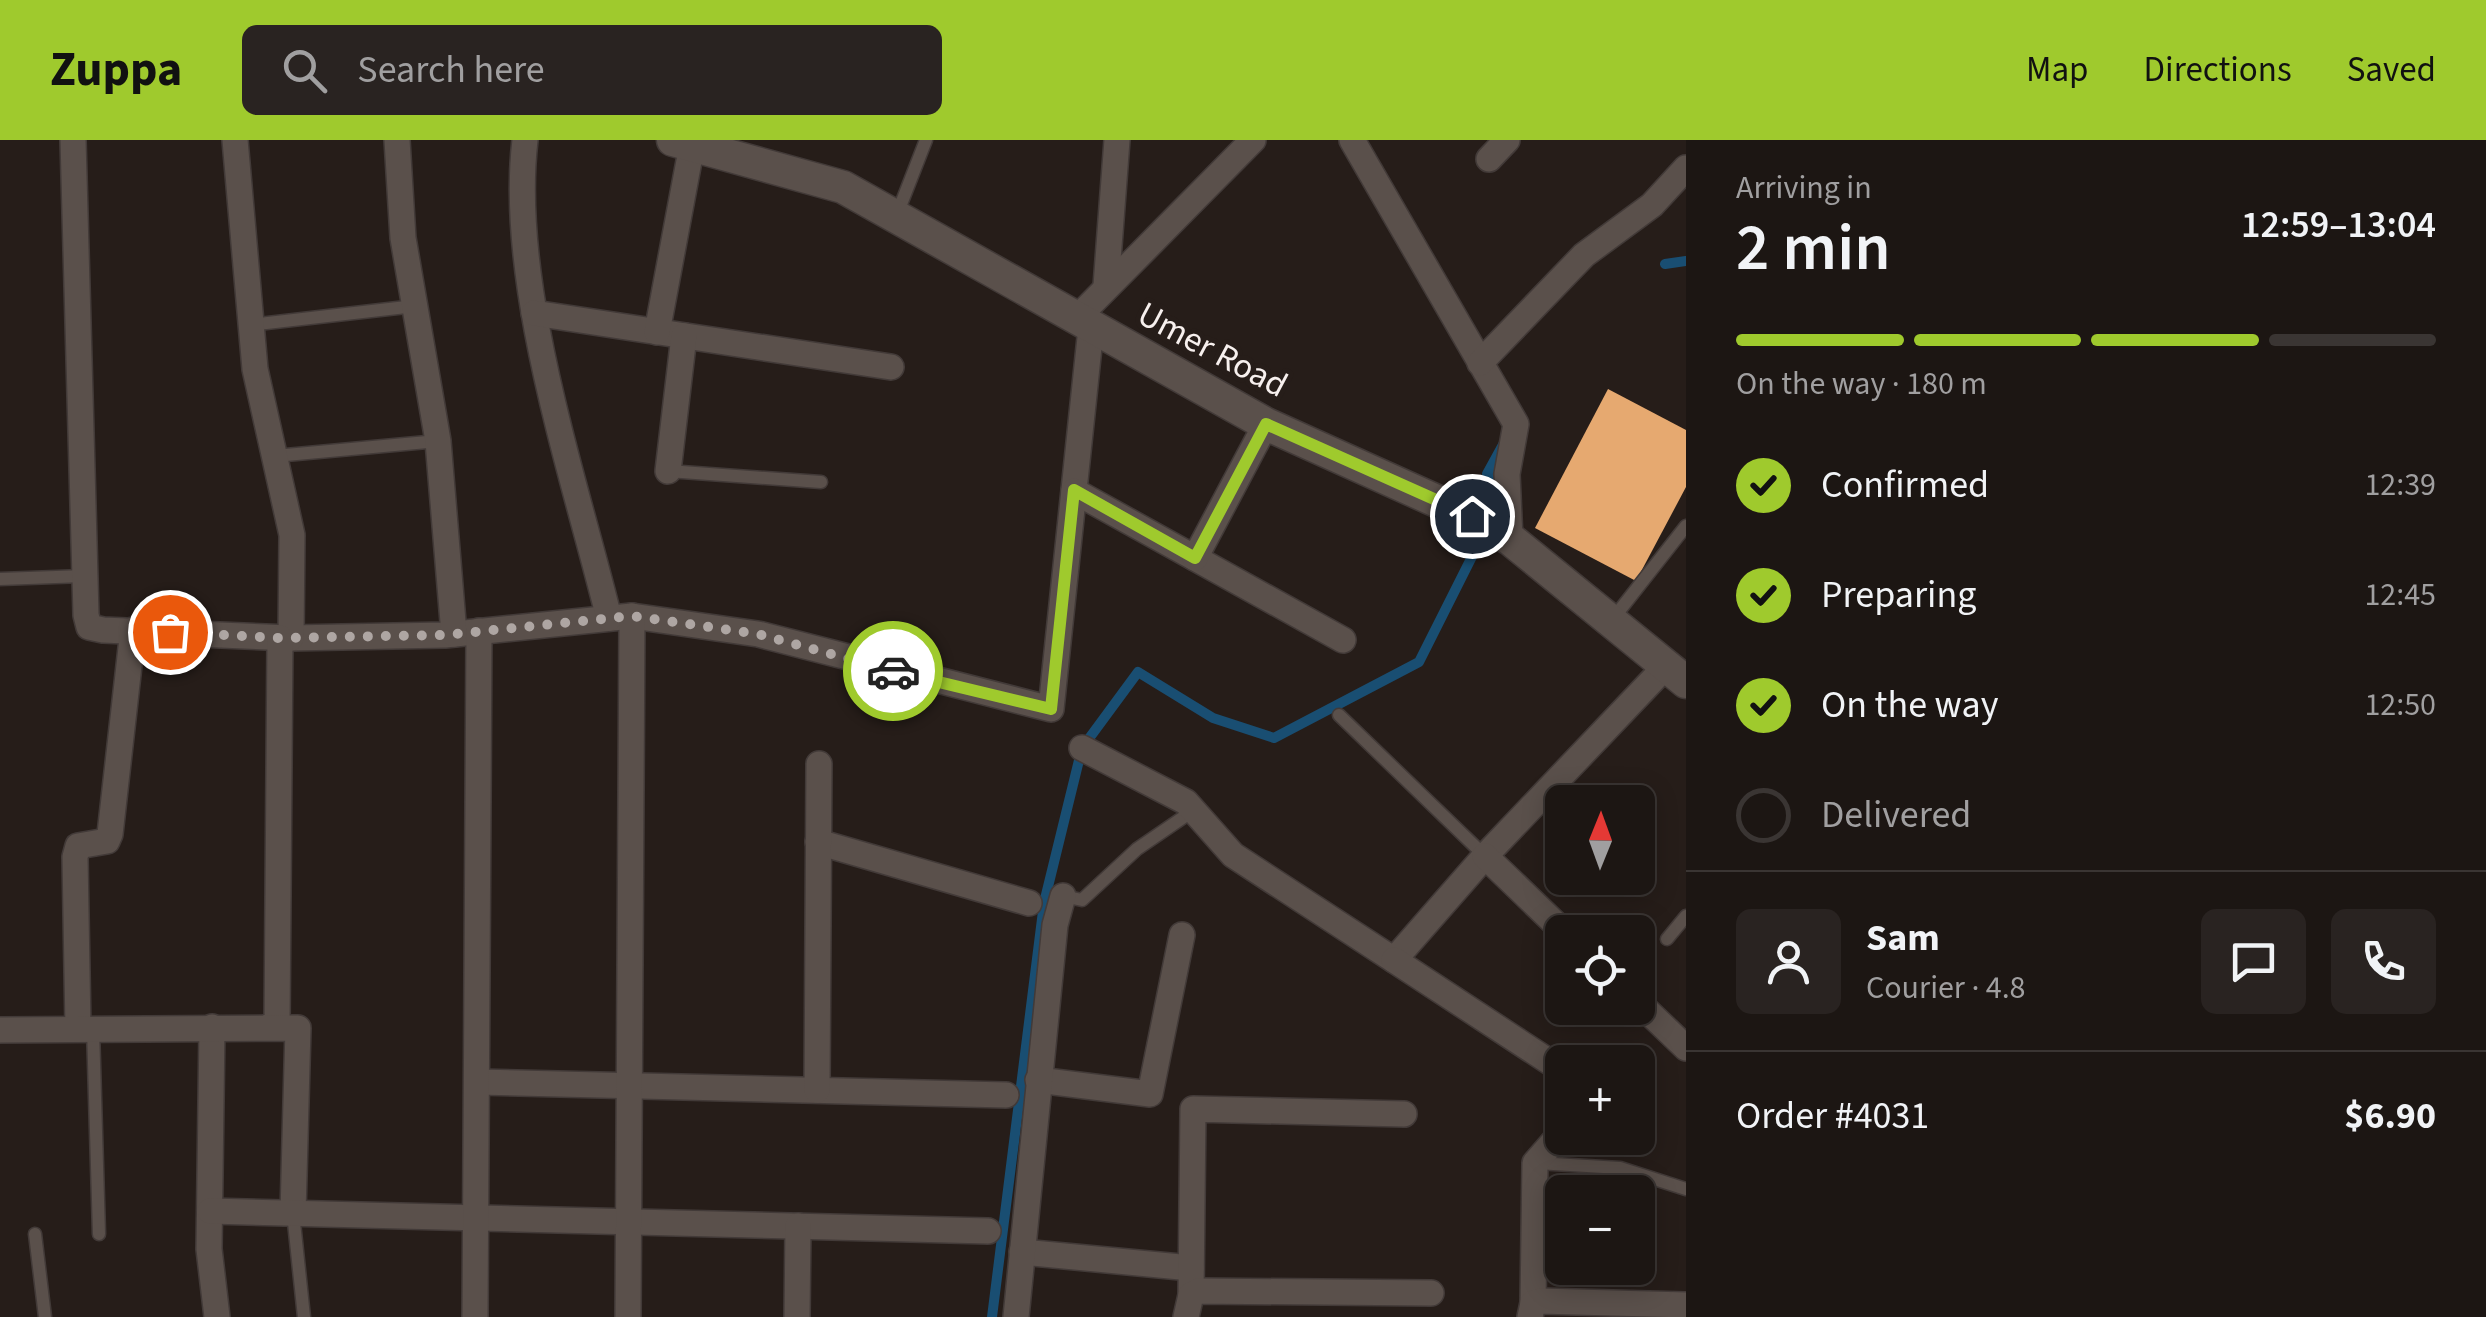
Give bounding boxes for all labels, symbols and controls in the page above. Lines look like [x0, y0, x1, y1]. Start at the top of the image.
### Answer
search box [242, 25, 942, 115]
text: Zuppa [50, 36, 182, 104]
icon: search [277, 43, 332, 98]
text: Search here [357, 43, 545, 97]
text: Map [2026, 45, 2089, 95]
text: Directions [2144, 45, 2292, 95]
text: Saved [2347, 45, 2436, 95]
text: Arriving in [1736, 165, 1872, 211]
text: 12:59–13:04 [2241, 198, 2436, 252]
text: 2 min [1736, 202, 1891, 295]
street label: Umer Road [1129, 289, 1296, 410]
text: On the way · 180 m [1736, 361, 1987, 407]
icon: check [1736, 458, 1791, 513]
text: Confirmed [1821, 458, 1989, 512]
text: 12:39 [2364, 462, 2436, 508]
pin [1430, 474, 1515, 559]
icon: home [1445, 489, 1500, 544]
icon: check [1736, 568, 1791, 623]
text: Preparing [1821, 568, 1976, 622]
text: 12:45 [2364, 572, 2436, 618]
pin [128, 590, 213, 675]
icon: bag [143, 605, 198, 660]
courier [843, 621, 943, 721]
icon: car [866, 644, 921, 699]
icon: check [1736, 678, 1791, 733]
text: On the way [1821, 678, 1998, 732]
text: 12:50 [2364, 682, 2436, 728]
north arrow [1545, 785, 1655, 895]
map controls [1545, 785, 1655, 1285]
text: Delivered [1821, 788, 1971, 842]
button: person [1736, 909, 1841, 1014]
button: chat [2201, 909, 2306, 1014]
button: phone [2331, 909, 2436, 1014]
text: Sam [1866, 911, 1940, 965]
button: locate [1545, 915, 1655, 1025]
text: Courier · 4.8 [1866, 965, 2026, 1011]
button: + [1545, 1045, 1655, 1155]
text: Order #4031 [1736, 1089, 1929, 1143]
text: $6.90 [2344, 1089, 2436, 1143]
button: − [1545, 1175, 1655, 1285]

